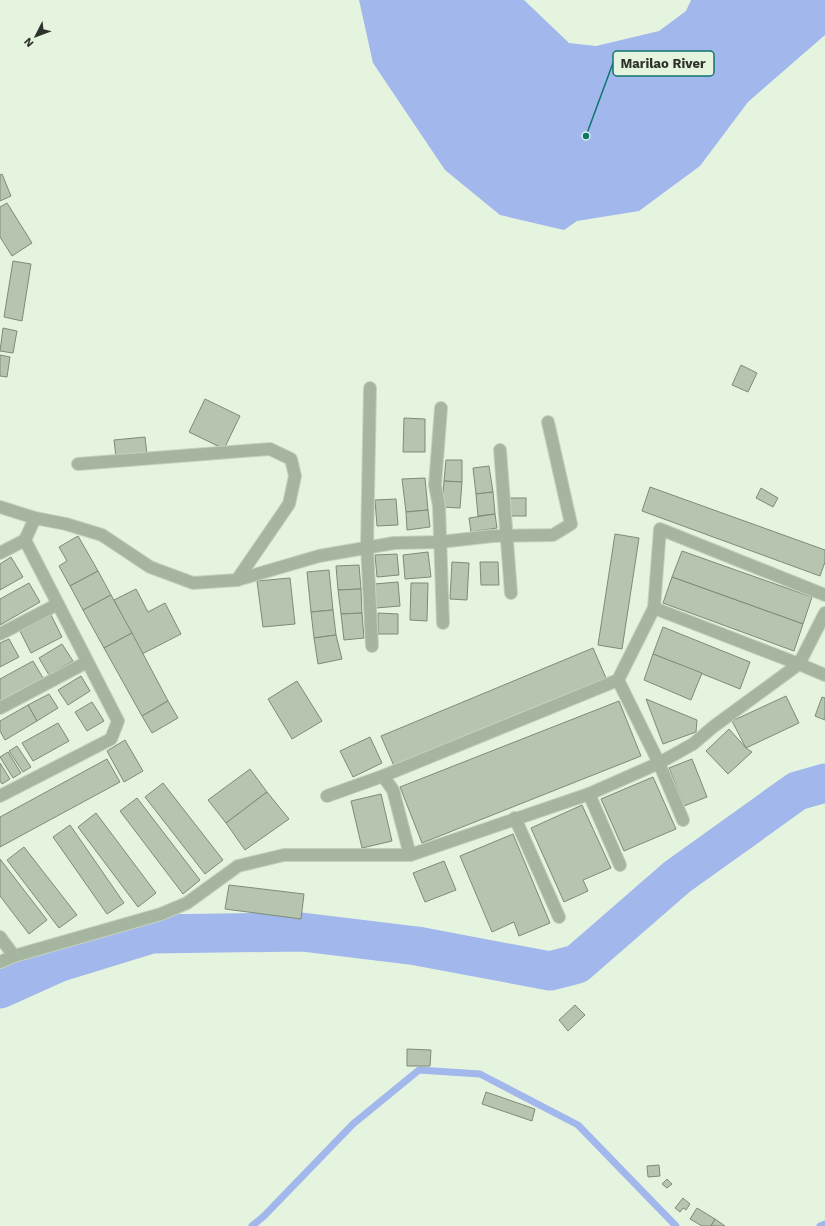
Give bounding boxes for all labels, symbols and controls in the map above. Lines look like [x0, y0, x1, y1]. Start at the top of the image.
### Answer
north arrow [16, 16, 56, 56]
text: N [21, 35, 36, 50]
callout: Marilao River [613, 51, 714, 76]
text: Marilao River [620, 56, 706, 71]

